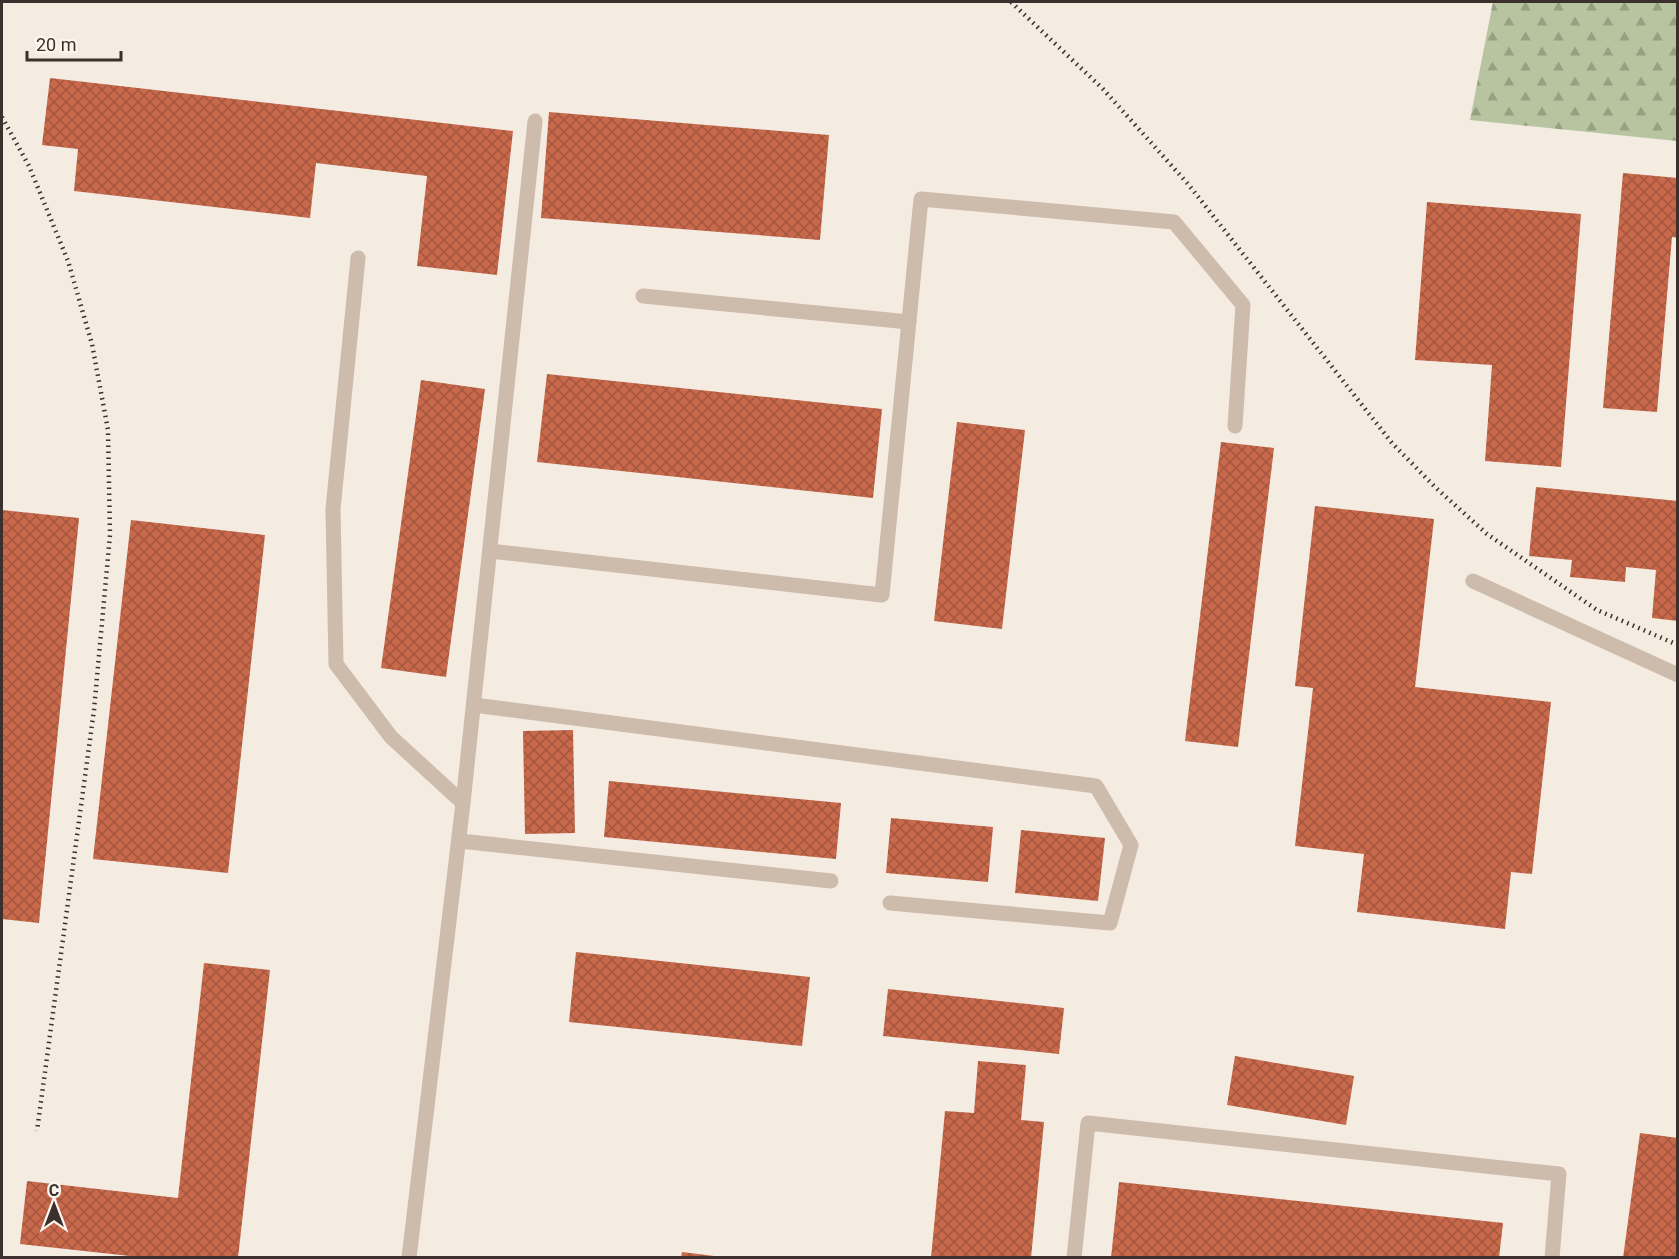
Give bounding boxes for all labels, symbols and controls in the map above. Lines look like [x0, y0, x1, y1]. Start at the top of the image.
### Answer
scale bar [27, 24, 122, 62]
text: 20 m [36, 34, 76, 55]
north arrow [24, 1175, 84, 1235]
text: С [49, 1181, 59, 1200]

